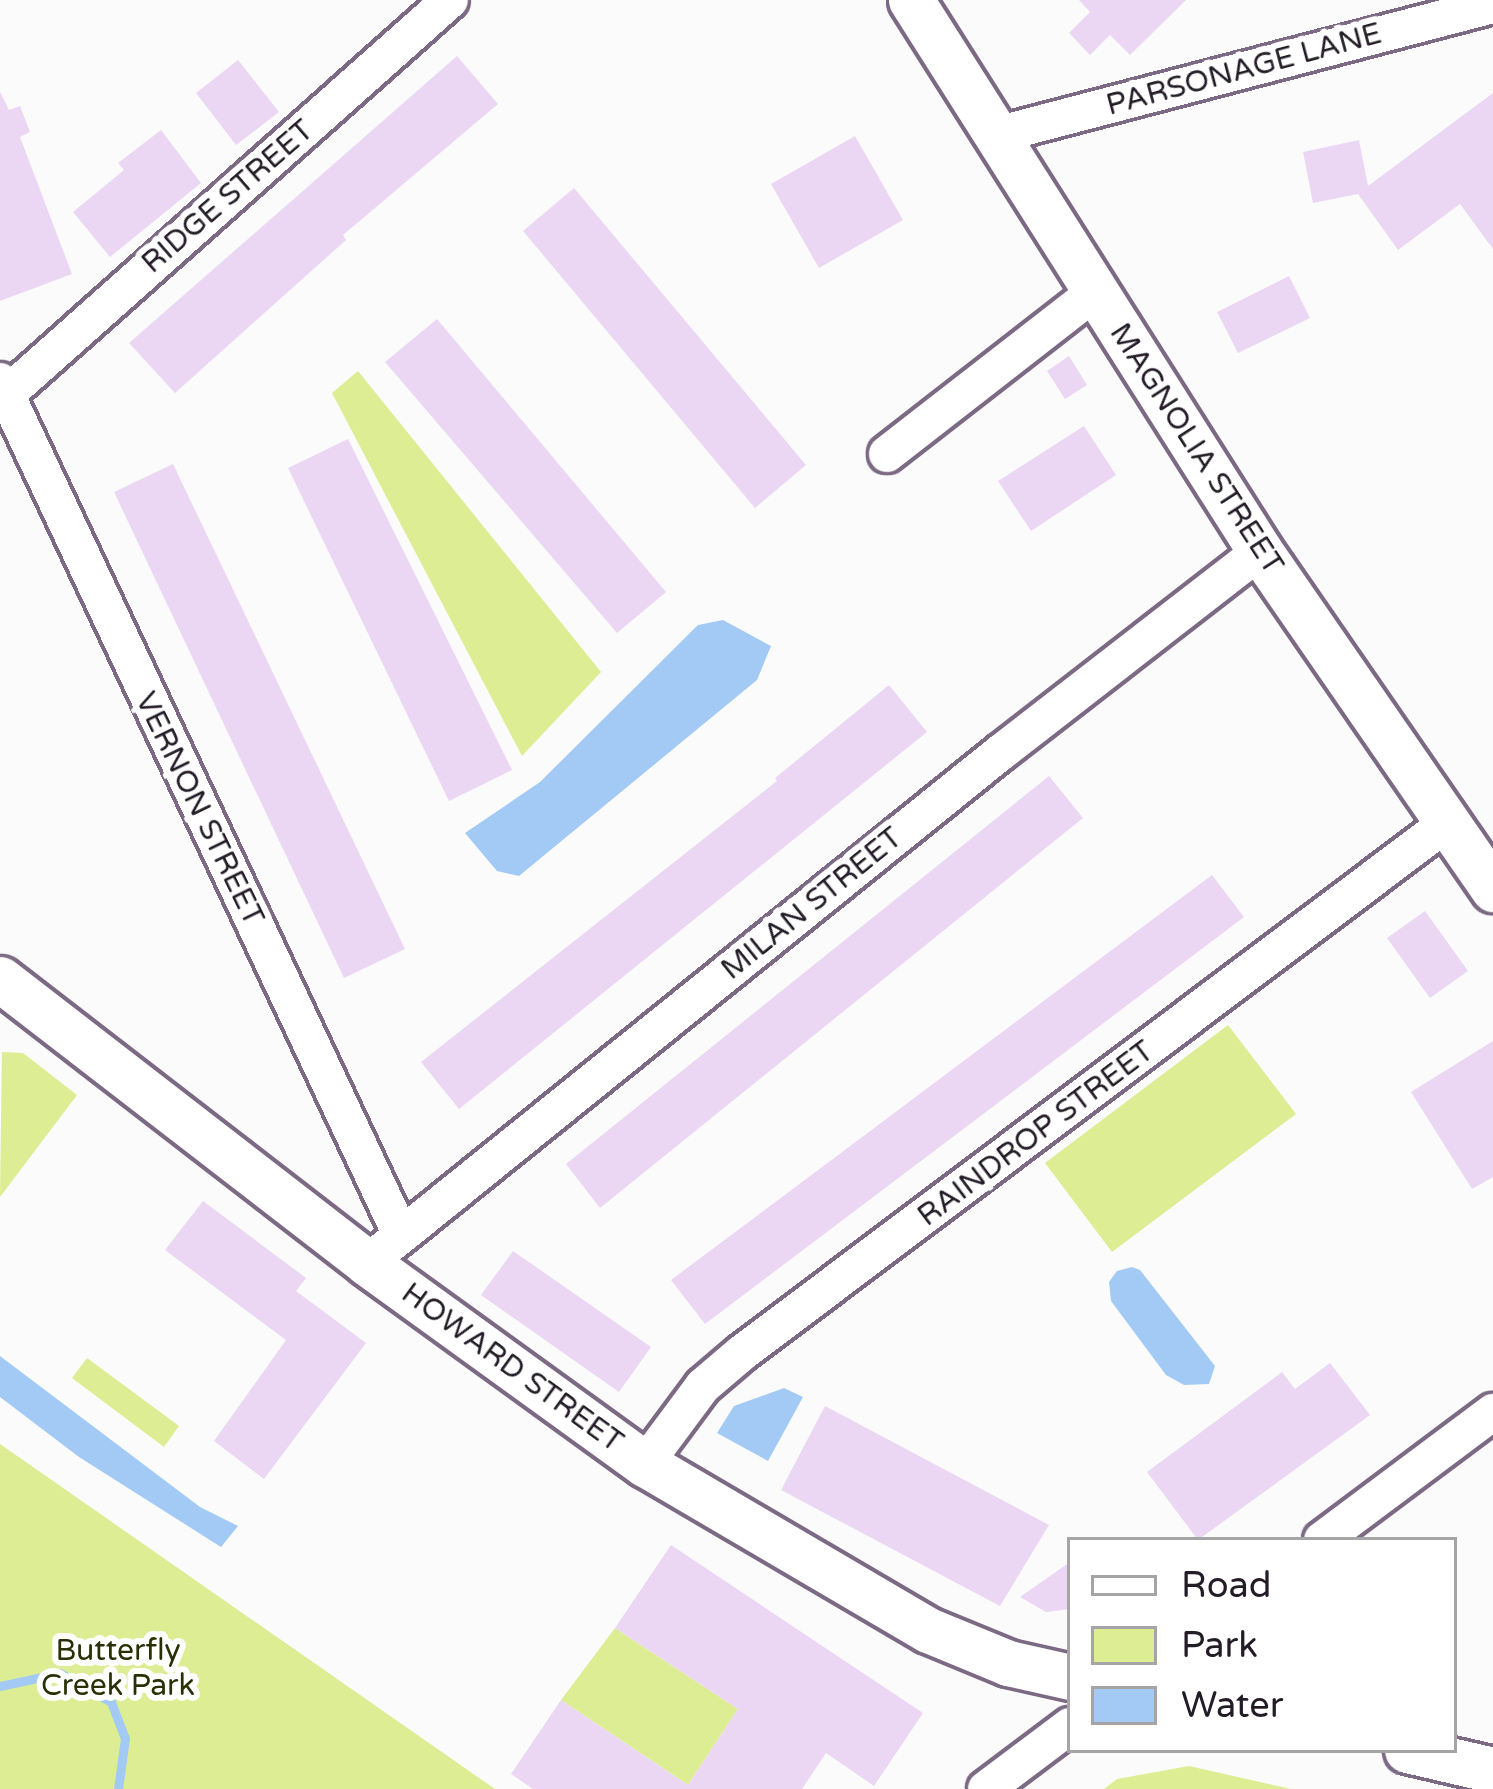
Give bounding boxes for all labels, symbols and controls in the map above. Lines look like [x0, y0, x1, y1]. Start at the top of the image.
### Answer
street label: PARSONAGE LANE [1102, 16, 1386, 124]
street label: RIDGE STREET [135, 113, 321, 281]
street label: MAGNOLIA STREET [1101, 317, 1291, 581]
street label: VERNON STREET [127, 686, 271, 932]
street label: MILAN STREET [714, 820, 910, 988]
street label: RAINDROP STREET [911, 1034, 1161, 1234]
street label: HOWARD STREET [394, 1276, 630, 1460]
legend [1067, 1537, 1457, 1753]
text: Road [1181, 1564, 1271, 1607]
text: Park [1181, 1624, 1258, 1667]
park label: Butterfly Creek Park [41, 1633, 195, 1704]
text: Water [1181, 1684, 1283, 1727]

